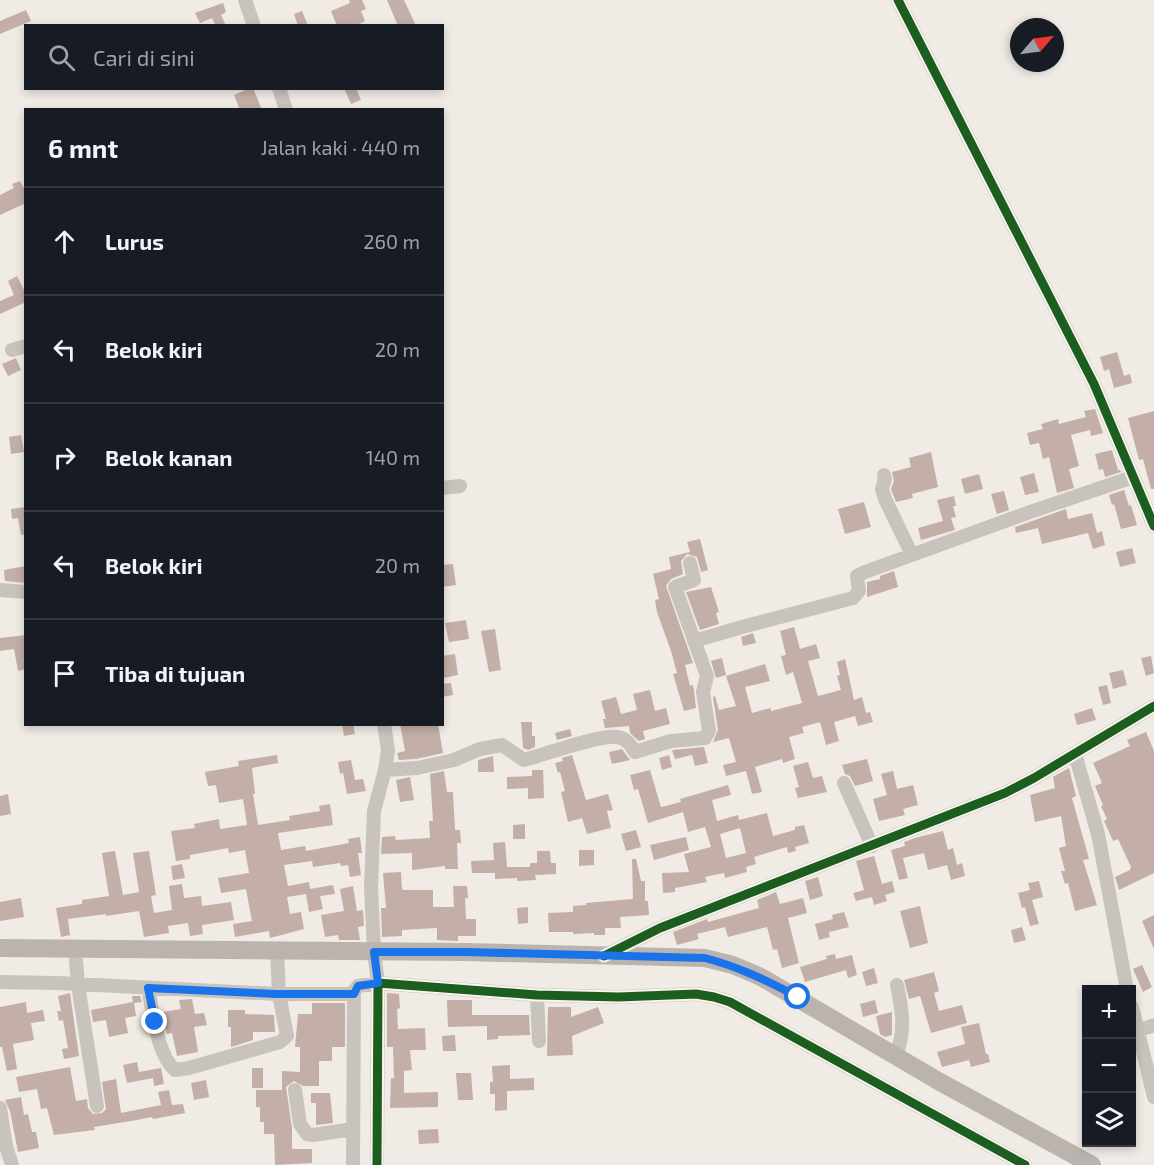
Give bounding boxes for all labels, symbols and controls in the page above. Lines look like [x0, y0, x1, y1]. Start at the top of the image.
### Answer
north arrow [1010, 18, 1064, 72]
search box [24, 24, 444, 90]
icon: search [45, 41, 78, 74]
text: Cari di sini [93, 44, 195, 70]
text: 6 mnt [48, 132, 118, 163]
text: Jalan kaki · 440 m [261, 135, 420, 159]
icon: ahead [48, 225, 81, 258]
text: Lurus [105, 228, 164, 254]
text: 260 m [363, 229, 420, 253]
icon: left [48, 333, 81, 366]
text: Belok kiri [105, 336, 202, 362]
text: 20 m [375, 337, 420, 361]
icon: right [48, 441, 81, 474]
text: Belok kanan [105, 444, 232, 470]
text: 140 m [366, 445, 420, 469]
icon: left [48, 549, 81, 582]
text: Belok kiri [105, 552, 202, 578]
text: 20 m [375, 553, 420, 577]
icon: arrive [48, 657, 81, 690]
text: Tiba di tujuan [105, 660, 245, 686]
route start [784, 983, 810, 1009]
map controls [1082, 985, 1136, 1147]
button: + [1082, 985, 1136, 1039]
route end [141, 1008, 167, 1034]
button: − [1082, 1039, 1136, 1093]
button: layers [1082, 1093, 1136, 1147]

